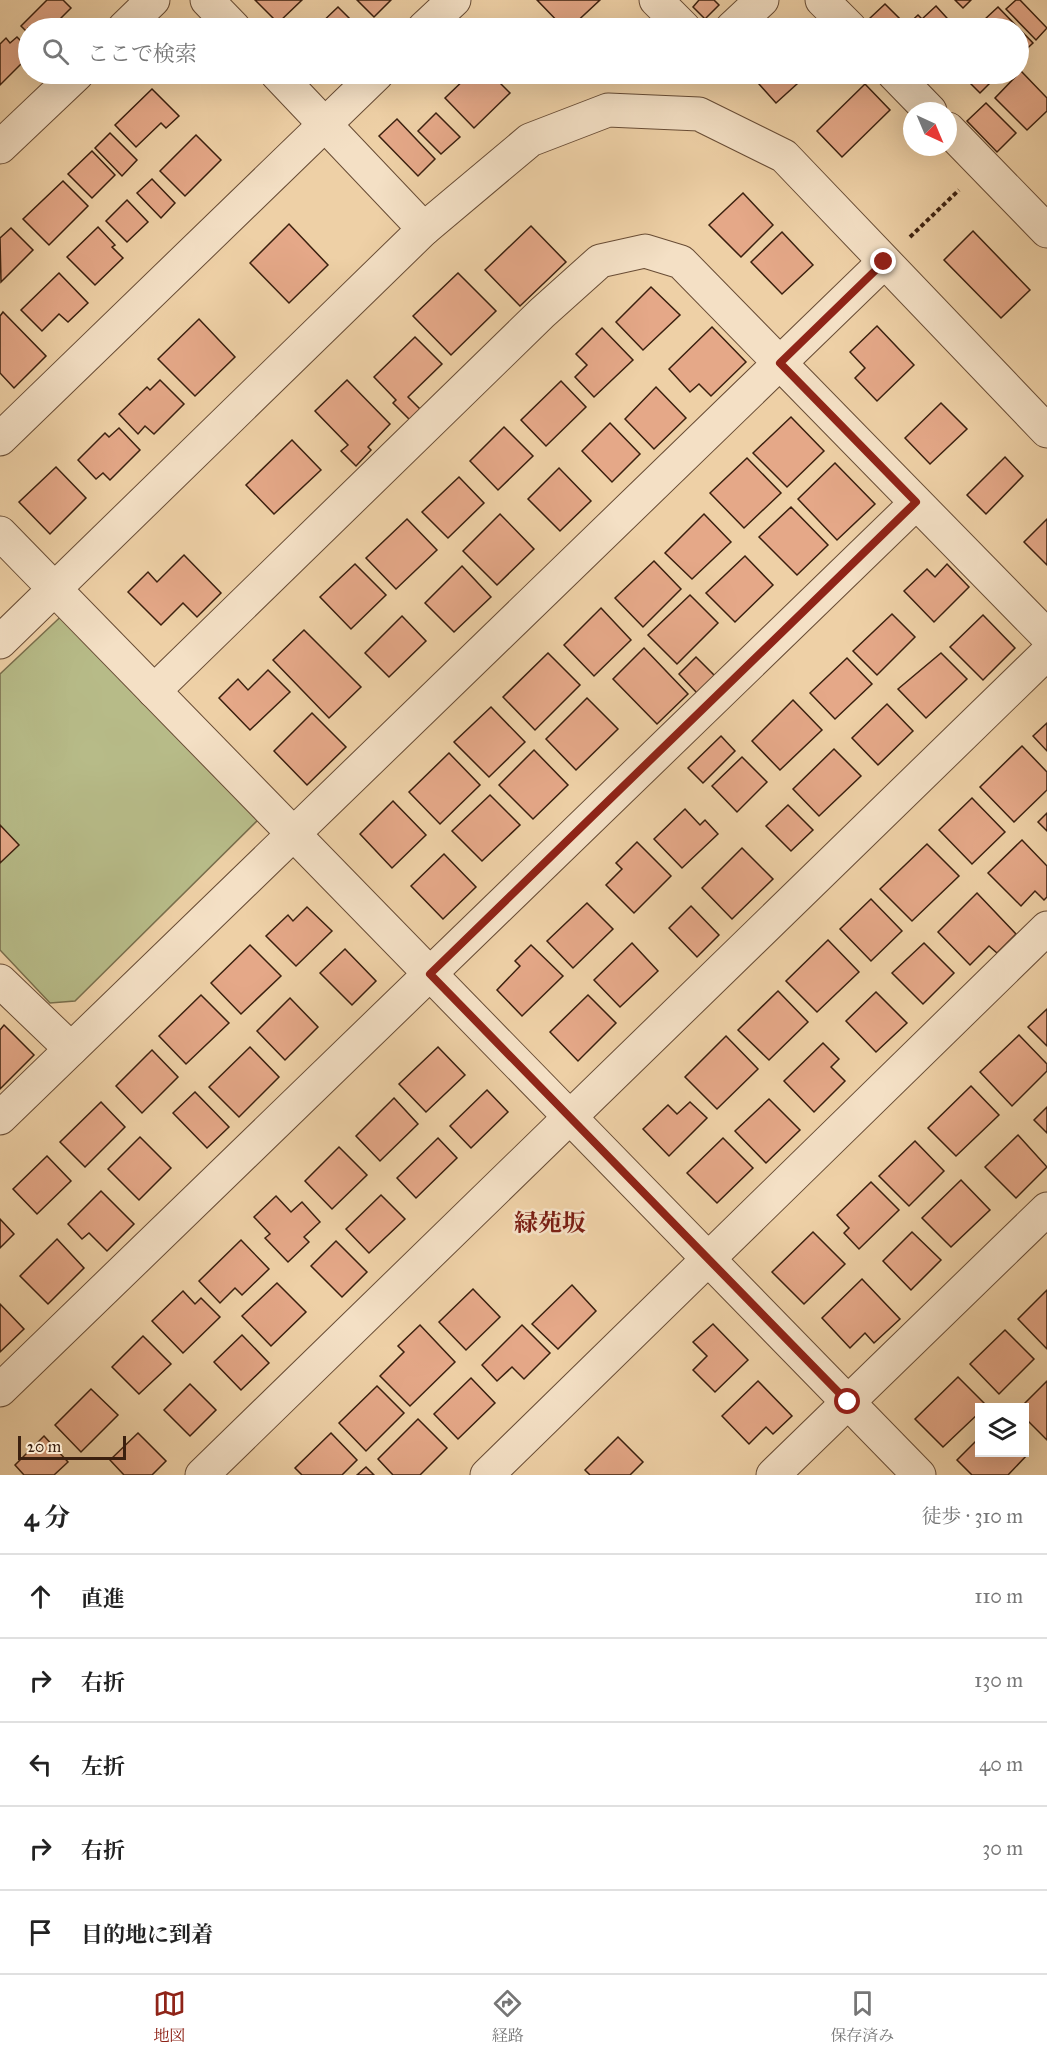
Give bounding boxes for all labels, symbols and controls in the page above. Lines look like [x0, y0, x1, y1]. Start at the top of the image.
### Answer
search box [18, 18, 1029, 84]
icon: search [39, 35, 72, 68]
text: ここで検索 [87, 40, 197, 67]
north arrow [903, 102, 957, 156]
route end [870, 248, 896, 274]
district label: 緑苑坂 [514, 1208, 586, 1238]
route start [834, 1388, 860, 1414]
map controls [975, 1403, 1029, 1457]
button: layers [975, 1403, 1029, 1457]
scale bar [18, 1433, 126, 1460]
text: 20 m [27, 1437, 61, 1456]
text: 4 分 [24, 1501, 70, 1533]
text: 徒歩 · 310 m [921, 1504, 1023, 1528]
icon: ahead [24, 1580, 57, 1613]
text: 110 m [975, 1584, 1023, 1608]
text: 直進 [81, 1585, 125, 1612]
icon: right [24, 1664, 57, 1697]
text: 130 m [974, 1668, 1023, 1692]
text: 右折 [81, 1669, 125, 1696]
icon: left [24, 1748, 57, 1781]
text: 40 m [979, 1752, 1023, 1776]
text: 左折 [81, 1753, 125, 1780]
icon: right [24, 1832, 57, 1865]
text: 30 m [982, 1836, 1023, 1860]
text: 右折 [81, 1837, 125, 1864]
icon: arrive [24, 1916, 57, 1949]
text: 目的地に到着 [81, 1921, 213, 1948]
tab: 地図 [153, 1987, 186, 2046]
tab: 経路 [491, 1987, 524, 2046]
tab: 保存済み [830, 1987, 894, 2046]

